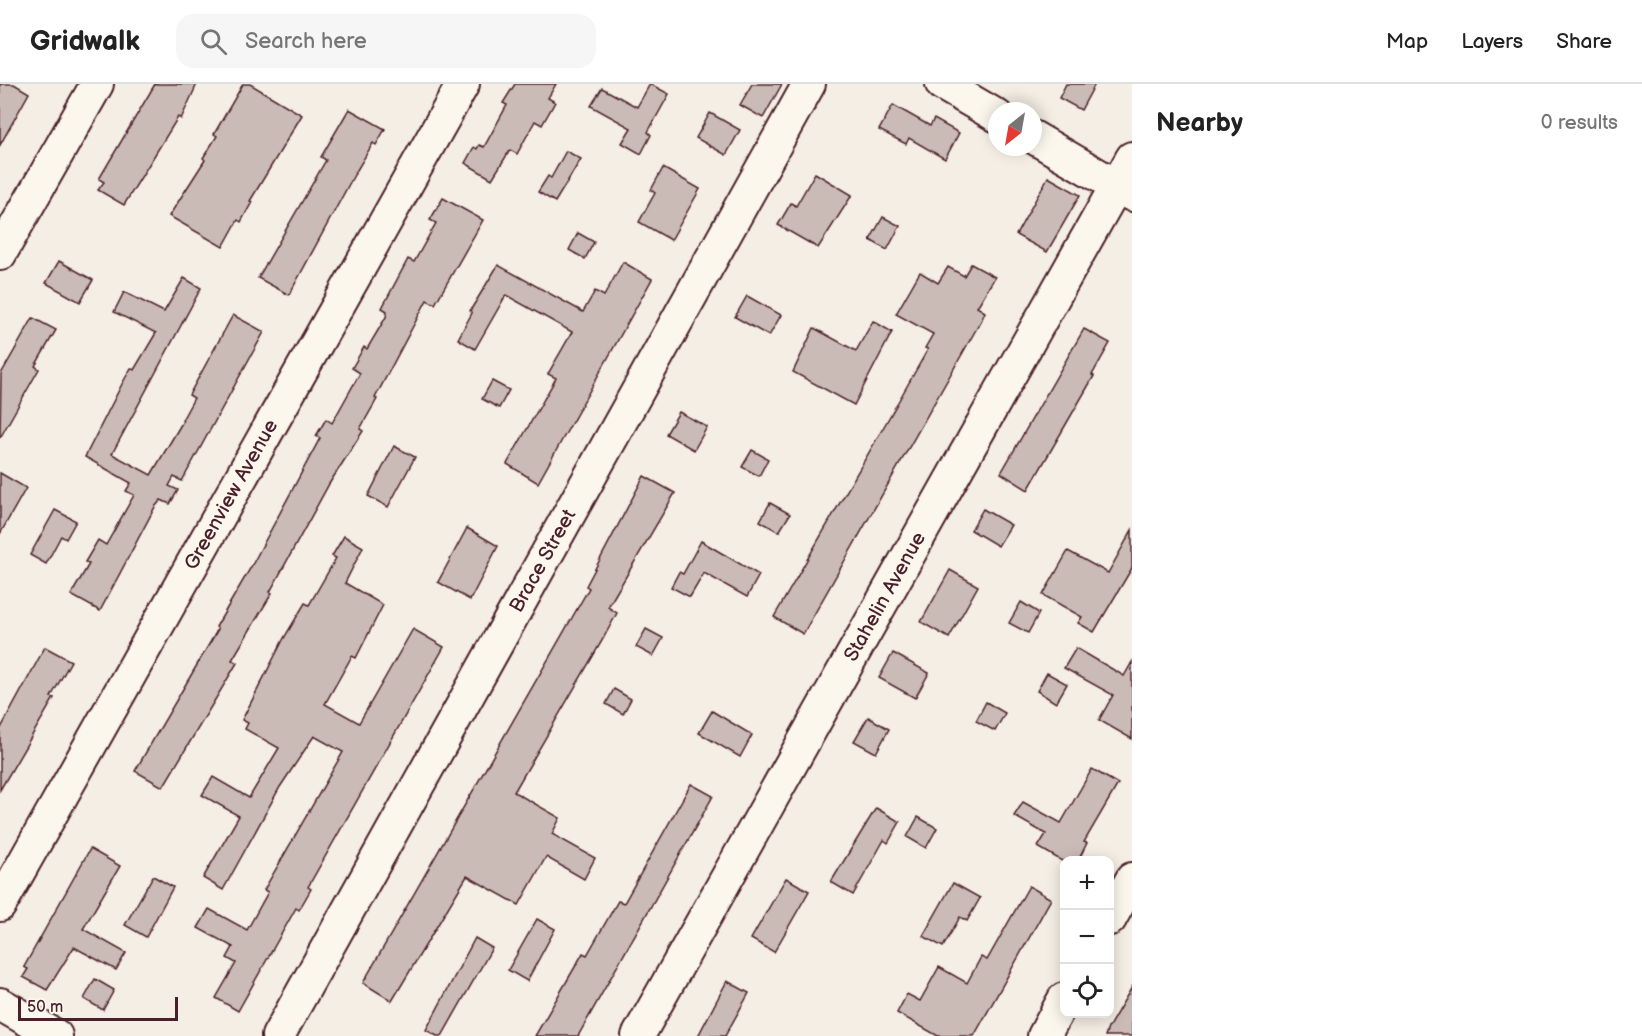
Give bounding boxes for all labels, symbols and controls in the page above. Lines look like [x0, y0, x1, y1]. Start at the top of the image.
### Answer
search box [176, 14, 596, 68]
text: Gridwalk [30, 25, 140, 58]
icon: search [197, 25, 230, 58]
text: Search here [245, 28, 367, 55]
text: Map [1386, 29, 1428, 54]
text: Layers [1461, 29, 1523, 54]
text: Share [1556, 29, 1612, 54]
north arrow [988, 102, 1042, 156]
text: Nearby [1156, 108, 1243, 139]
text: 0 results [1541, 111, 1618, 135]
street label: Greenview Avenue [179, 415, 283, 574]
street label: Brace Street [505, 505, 581, 617]
street label: Stahelin Avenue [839, 528, 931, 666]
map controls [1060, 856, 1114, 1018]
button: + [1060, 856, 1114, 910]
button: − [1060, 910, 1114, 964]
button: locate [1060, 964, 1114, 1018]
scale bar [18, 994, 178, 1022]
text: 50 m [27, 998, 63, 1017]

